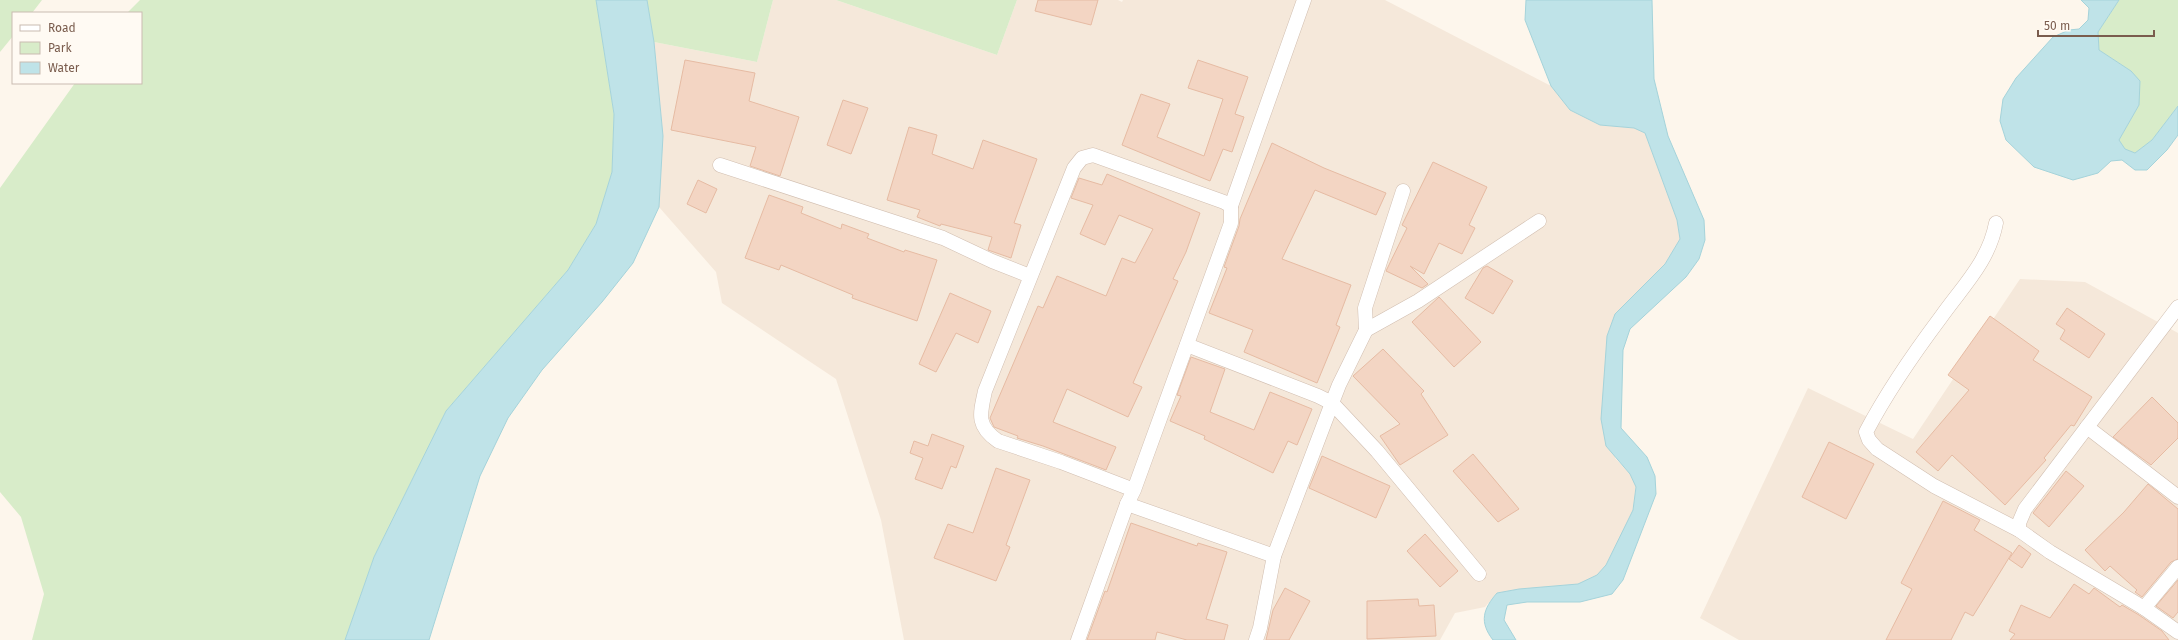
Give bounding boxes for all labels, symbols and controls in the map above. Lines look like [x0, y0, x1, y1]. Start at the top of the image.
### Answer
legend [12, 12, 142, 84]
scale bar [2038, 12, 2154, 38]
text: 50 m [2044, 19, 2070, 33]
text: Road [48, 21, 76, 35]
text: Park [48, 41, 72, 55]
text: Water [48, 61, 80, 75]

